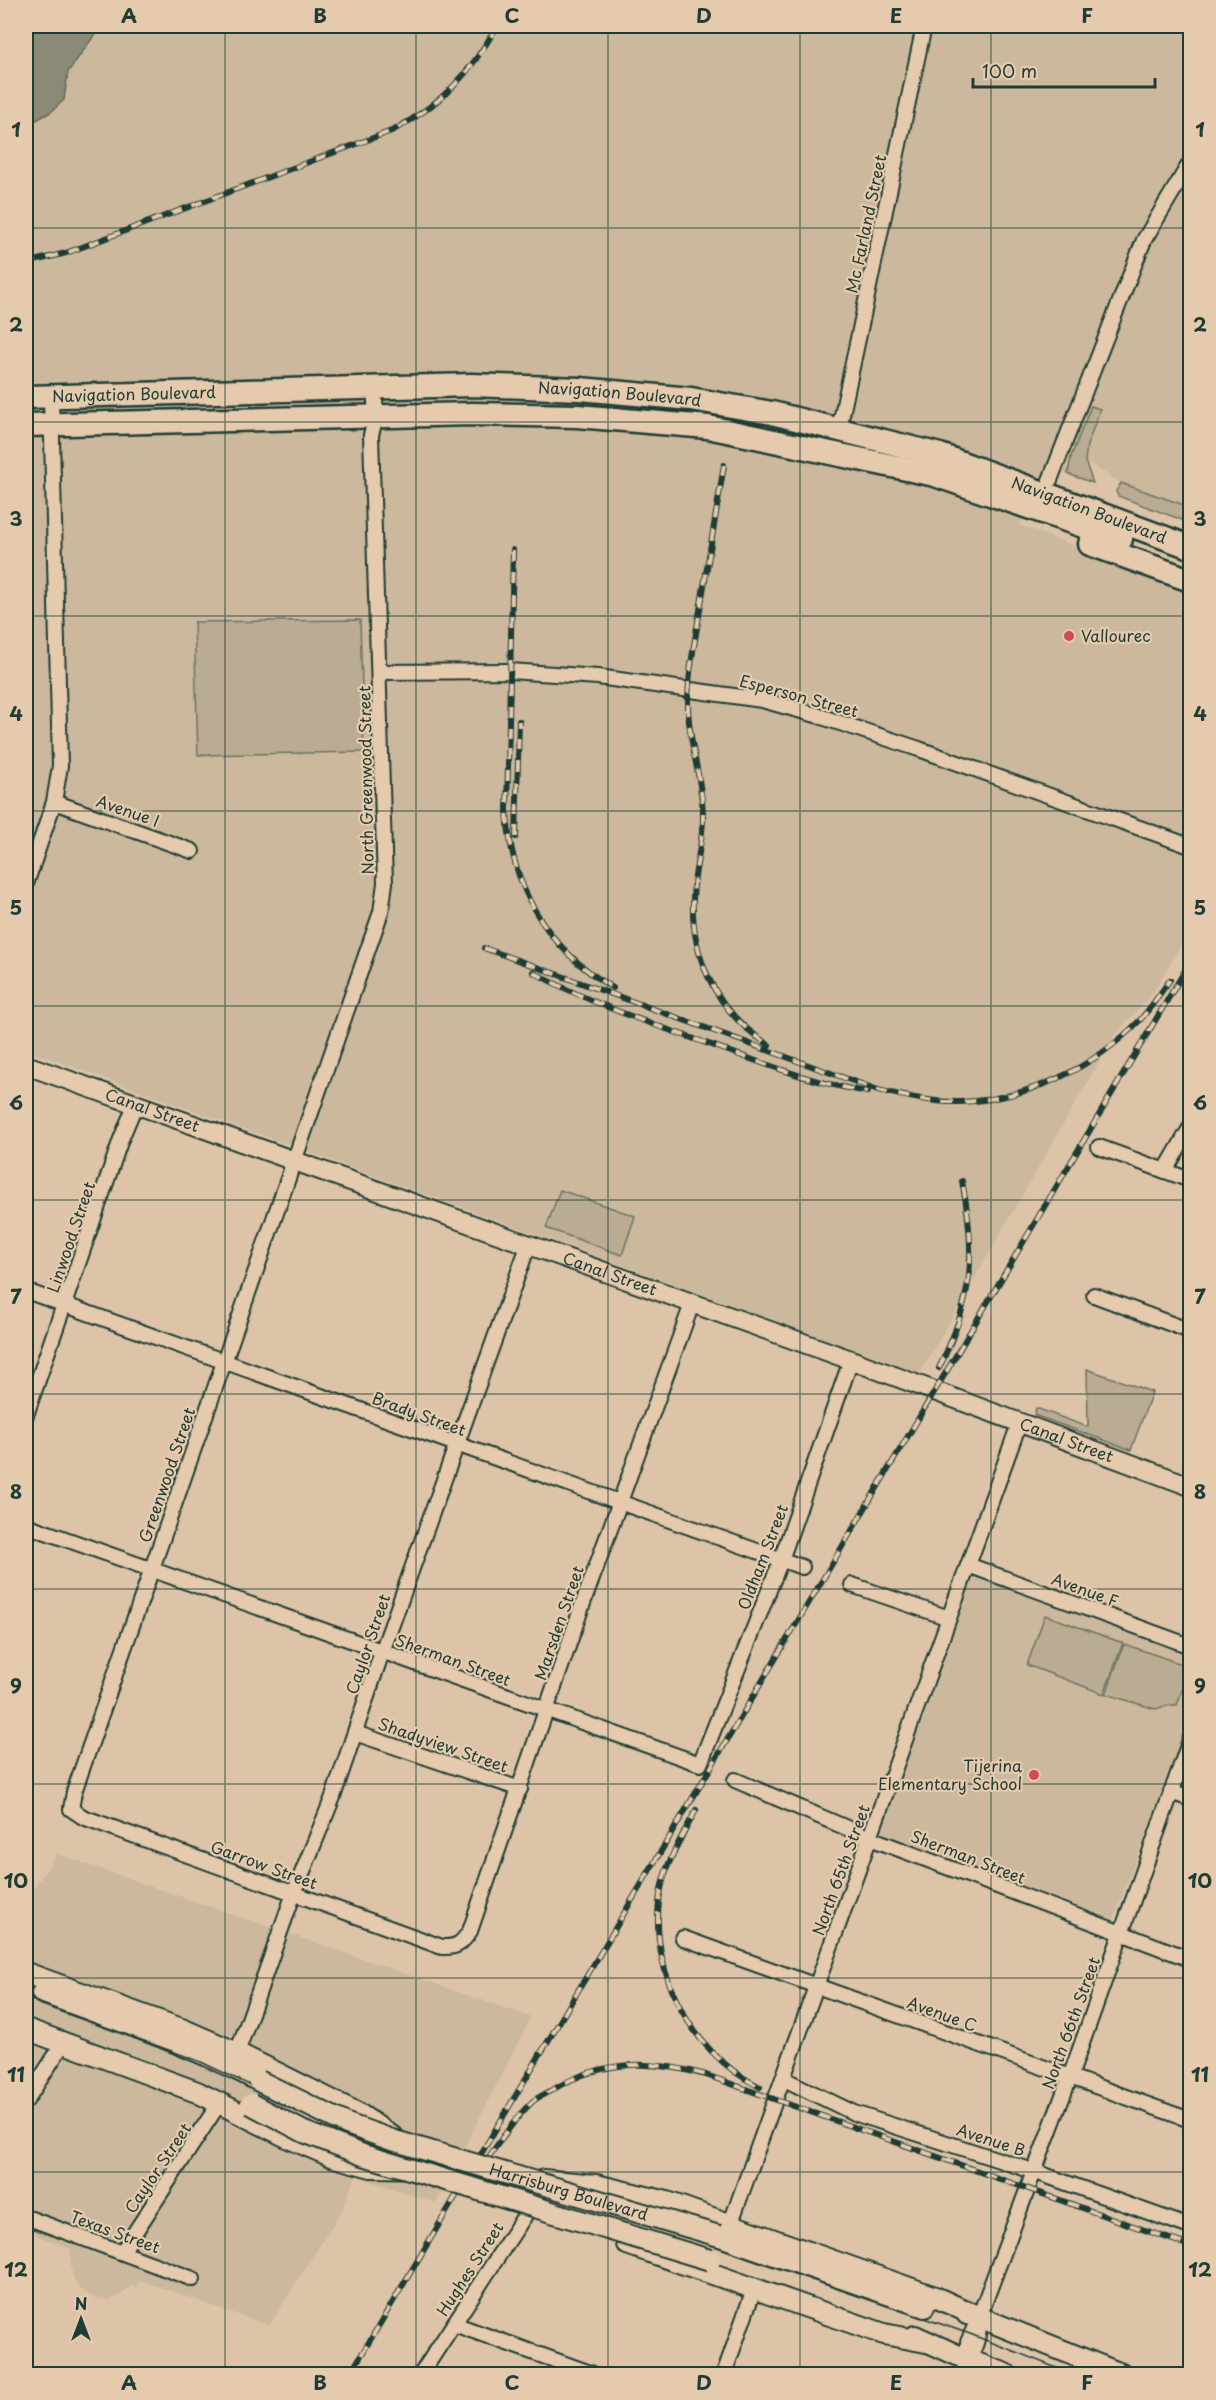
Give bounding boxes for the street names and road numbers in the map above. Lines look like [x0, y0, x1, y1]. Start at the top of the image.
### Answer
street label: Mc Farland Street [839, 152, 892, 295]
street label: Navigation Boulevard [537, 374, 703, 412]
street label: Navigation Boulevard [52, 379, 216, 407]
street label: Navigation Boulevard [1008, 469, 1171, 549]
street label: Esperson Street [737, 668, 862, 723]
street label: North Greenwood Street [351, 685, 379, 875]
street label: Avenue I [93, 788, 163, 832]
street label: Canal Street [102, 1081, 203, 1137]
street label: Linwood Street [40, 1177, 100, 1296]
street label: Canal Street [560, 1245, 661, 1301]
street label: Brady Street [369, 1385, 470, 1441]
street label: Greenwood Street [132, 1404, 201, 1545]
street label: Canal Street [1016, 1411, 1118, 1468]
street label: Oldham Street [731, 1500, 793, 1613]
street label: Marsden Street [527, 1562, 589, 1683]
street label: Avenue F [1048, 1566, 1122, 1612]
street label: Caylor Street [339, 1590, 396, 1697]
street label: Sherman Street [392, 1627, 514, 1691]
street label: Shadyview Street [375, 1711, 512, 1778]
street label: North 65th Street [805, 1800, 875, 1938]
street label: Sherman Street [908, 1823, 1029, 1889]
street label: Garrow Street [208, 1834, 322, 1895]
street label: North 66th Street [1035, 1953, 1105, 2092]
street label: Avenue C [904, 1989, 981, 2037]
street label: Caylor Street [118, 2117, 197, 2218]
street label: Avenue B [954, 2117, 1029, 2161]
street label: Harrisburg Boulevard [487, 2156, 652, 2226]
street label: Texas Street [67, 2204, 164, 2259]
street label: Hughes Street [430, 2216, 509, 2320]

